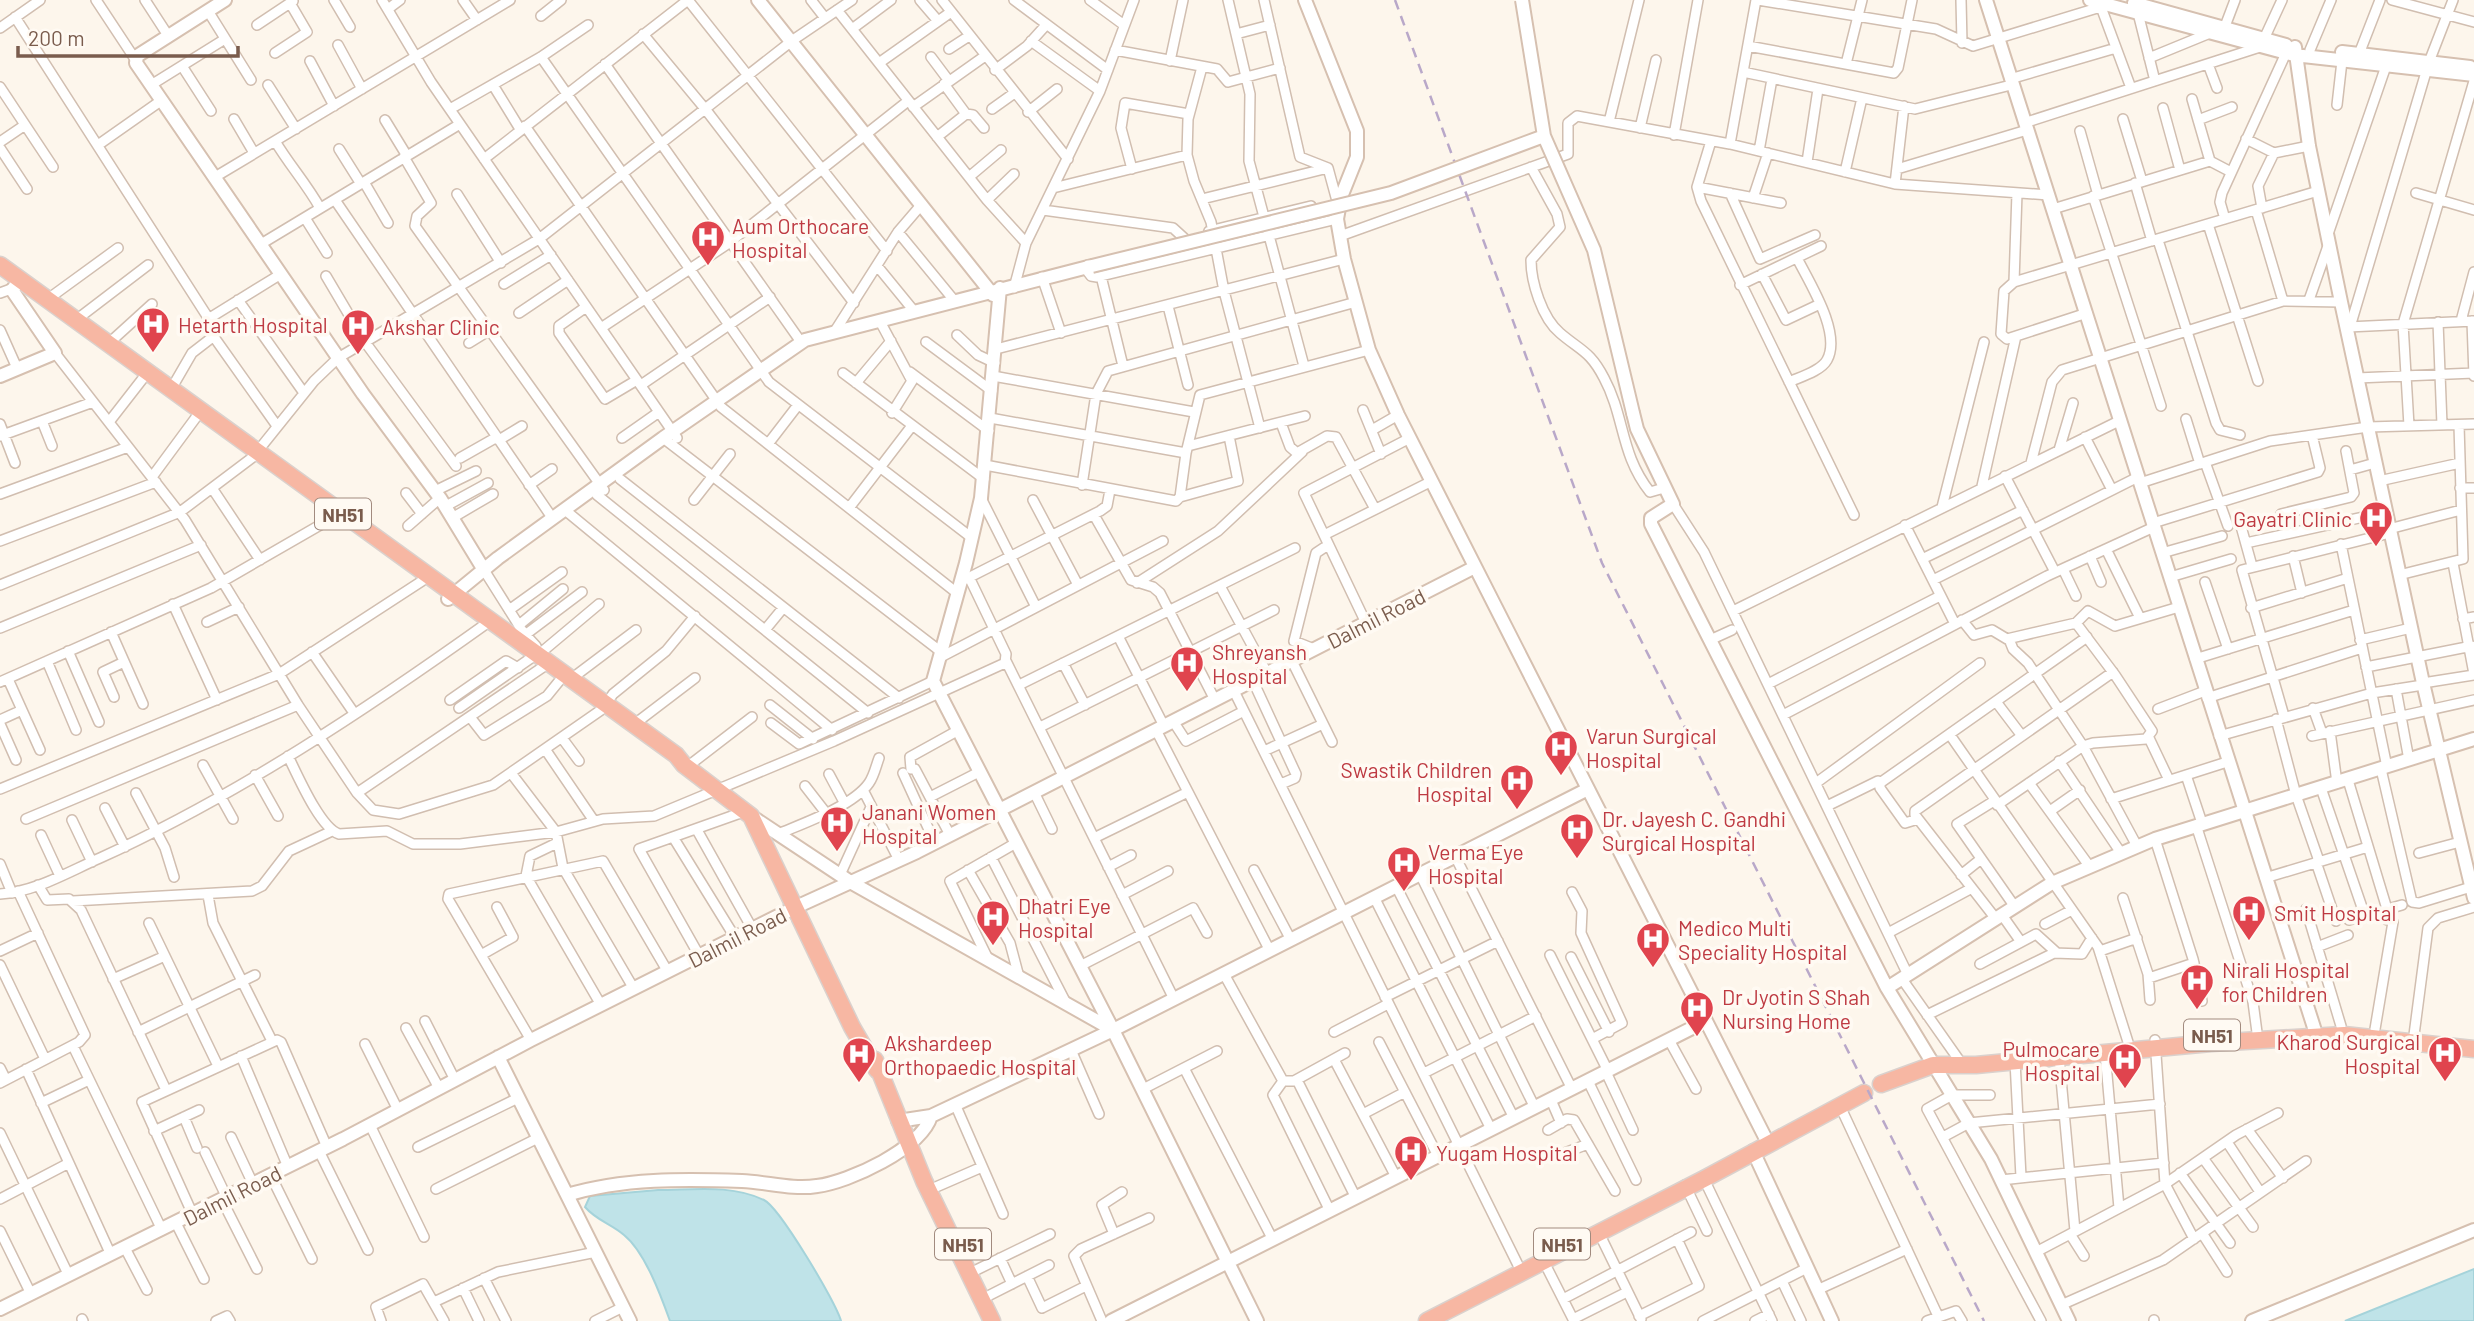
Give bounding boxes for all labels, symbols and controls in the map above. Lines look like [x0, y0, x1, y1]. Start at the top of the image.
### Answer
scale bar [18, 14, 238, 58]
text: 200 m [28, 25, 85, 50]
place label: Aum Orthocare Hospital [732, 213, 869, 262]
hospital icon: Aum Orthocare Hospital [689, 218, 727, 267]
hospital icon: Hetarth Hospital [134, 305, 172, 354]
hospital icon: Akshar Clinic [339, 307, 377, 356]
place label: Hetarth Hospital [178, 312, 328, 337]
place label: Akshar Clinic [382, 314, 500, 339]
road number: NH51 [315, 499, 371, 530]
hospital icon: Gayatri Clinic [2357, 499, 2395, 548]
place label: Gayatri Clinic [2233, 506, 2352, 531]
street label: Dalmil Road [1323, 583, 1429, 653]
place label: Shreyansh Hospital [1212, 639, 1307, 688]
hospital icon: Shreyansh Hospital [1168, 644, 1206, 693]
place label: Varun Surgical Hospital [1586, 723, 1717, 772]
hospital icon: Varun Surgical Hospital [1542, 728, 1580, 777]
place label: Swastik Children Hospital [1341, 757, 1492, 806]
hospital icon: Swastik Children Hospital [1498, 762, 1536, 811]
place label: Janani Women Hospital [862, 799, 996, 848]
hospital icon: Janani Women Hospital [818, 804, 856, 853]
place label: Dr. Jayesh C. Gandhi Surgical Hospital [1602, 806, 1786, 855]
hospital icon: Dr. Jayesh C. Gandhi Surgical Hospital [1558, 811, 1596, 860]
place label: Verma Eye Hospital [1428, 839, 1524, 888]
hospital icon: Verma Eye Hospital [1385, 844, 1423, 893]
place label: Dhatri Eye Hospital [1018, 893, 1111, 942]
hospital icon: Smit Hospital [2230, 893, 2268, 942]
hospital icon: Dhatri Eye Hospital [974, 898, 1012, 947]
place label: Smit Hospital [2274, 900, 2396, 925]
street label: Dalmil Road [684, 902, 790, 972]
place label: Medico Multi Speciality Hospital [1678, 915, 1847, 964]
hospital icon: Medico Multi Speciality Hospital [1634, 920, 1672, 969]
place label: Nirali Hospital for Children [2222, 957, 2350, 1006]
hospital icon: Nirali Hospital for Children [2178, 962, 2216, 1011]
place label: Dr Jyotin S Shah Nursing Home [1722, 984, 1870, 1033]
hospital icon: Dr Jyotin S Shah Nursing Home [1678, 989, 1716, 1038]
road number: NH51 [2184, 1020, 2240, 1050]
place label: Kharod Surgical Hospital [2276, 1029, 2420, 1078]
place label: Akshardeep Orthopaedic Hospital [884, 1030, 1076, 1079]
hospital icon: Kharod Surgical Hospital [2426, 1034, 2464, 1083]
hospital icon: Akshardeep Orthopaedic Hospital [840, 1035, 878, 1084]
place label: Pulmocare Hospital [2002, 1036, 2100, 1085]
hospital icon: Pulmocare Hospital [2106, 1041, 2144, 1090]
hospital icon: Yugam Hospital [1392, 1133, 1430, 1182]
place label: Yugam Hospital [1436, 1140, 1578, 1165]
street label: Dalmil Road [179, 1160, 285, 1230]
road number: NH51 [935, 1228, 991, 1260]
road number: NH51 [1534, 1228, 1590, 1260]

